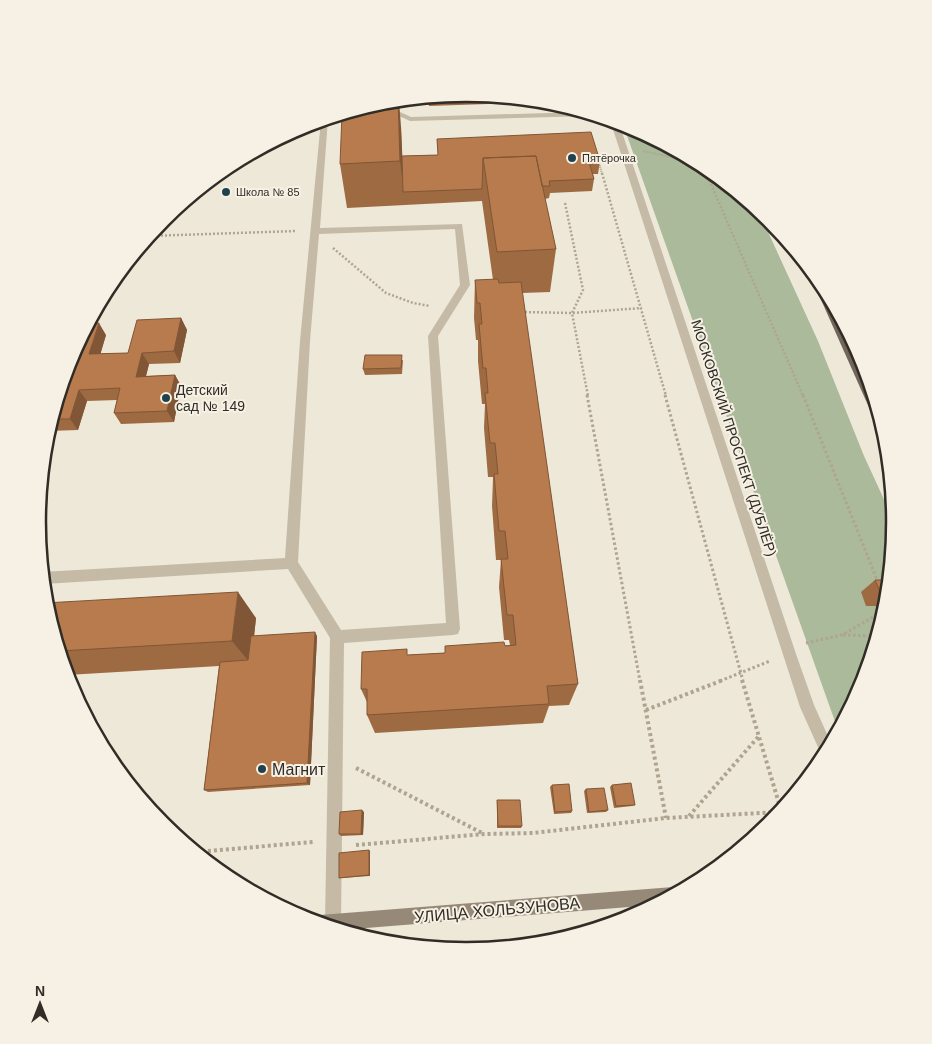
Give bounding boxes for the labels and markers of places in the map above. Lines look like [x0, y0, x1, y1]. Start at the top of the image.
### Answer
marker: Пятёрочка [566, 152, 578, 164]
place label: Пятёрочка [582, 152, 637, 164]
marker: Школа № 85 [220, 186, 232, 198]
place label: Школа № 85 [236, 186, 300, 198]
place label: Детский сад № 149 [176, 382, 245, 414]
marker: Детский сад № 149 [160, 392, 172, 404]
place label: Магнит [272, 761, 326, 778]
marker: Магнит [256, 763, 268, 775]

